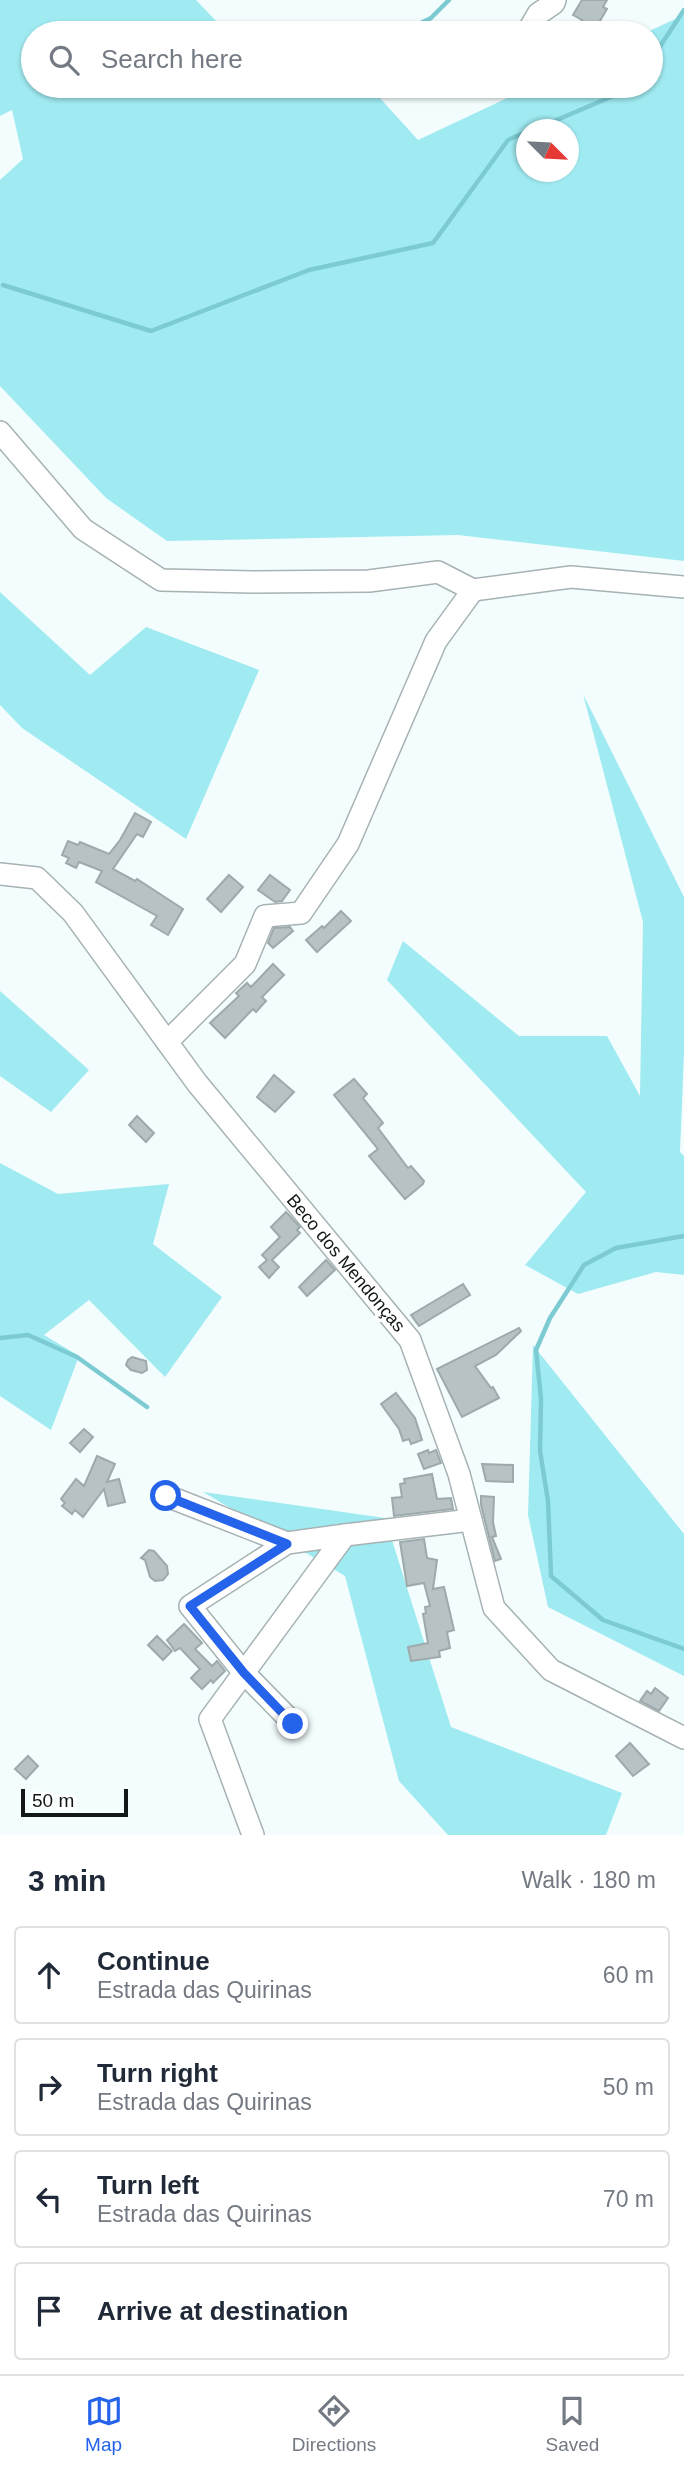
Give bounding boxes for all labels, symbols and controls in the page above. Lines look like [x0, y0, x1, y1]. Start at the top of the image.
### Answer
search box [21, 21, 663, 98]
icon: search [45, 41, 83, 79]
text: Search here [101, 44, 243, 74]
north arrow [516, 119, 579, 182]
street label: Beco dos Mendonças [283, 1190, 409, 1336]
route start [150, 1480, 181, 1511]
route end [277, 1708, 308, 1739]
scale bar [21, 1786, 128, 1818]
text: 50 m [32, 1790, 74, 1811]
text: 3 min [28, 1864, 106, 1897]
text: Walk · 180 m [521, 1867, 656, 1893]
text: Continue [97, 1946, 210, 1976]
icon: ahead [30, 1956, 68, 1994]
text: 60 m [603, 1962, 654, 1988]
text: Estrada das Quirinas [97, 1977, 312, 2003]
text: Turn right [97, 2058, 218, 2088]
icon: right [30, 2068, 68, 2106]
text: 50 m [603, 2074, 654, 2100]
text: Estrada das Quirinas [97, 2089, 312, 2115]
text: Turn left [97, 2170, 199, 2200]
icon: left [30, 2180, 68, 2218]
text: 70 m [603, 2186, 654, 2212]
text: Estrada das Quirinas [97, 2201, 312, 2227]
icon: arrive [30, 2292, 68, 2330]
text: Arrive at destination [97, 2296, 348, 2326]
tab: Map [85, 2392, 123, 2456]
tab: Directions [292, 2392, 376, 2456]
tab: Saved [545, 2392, 599, 2456]

